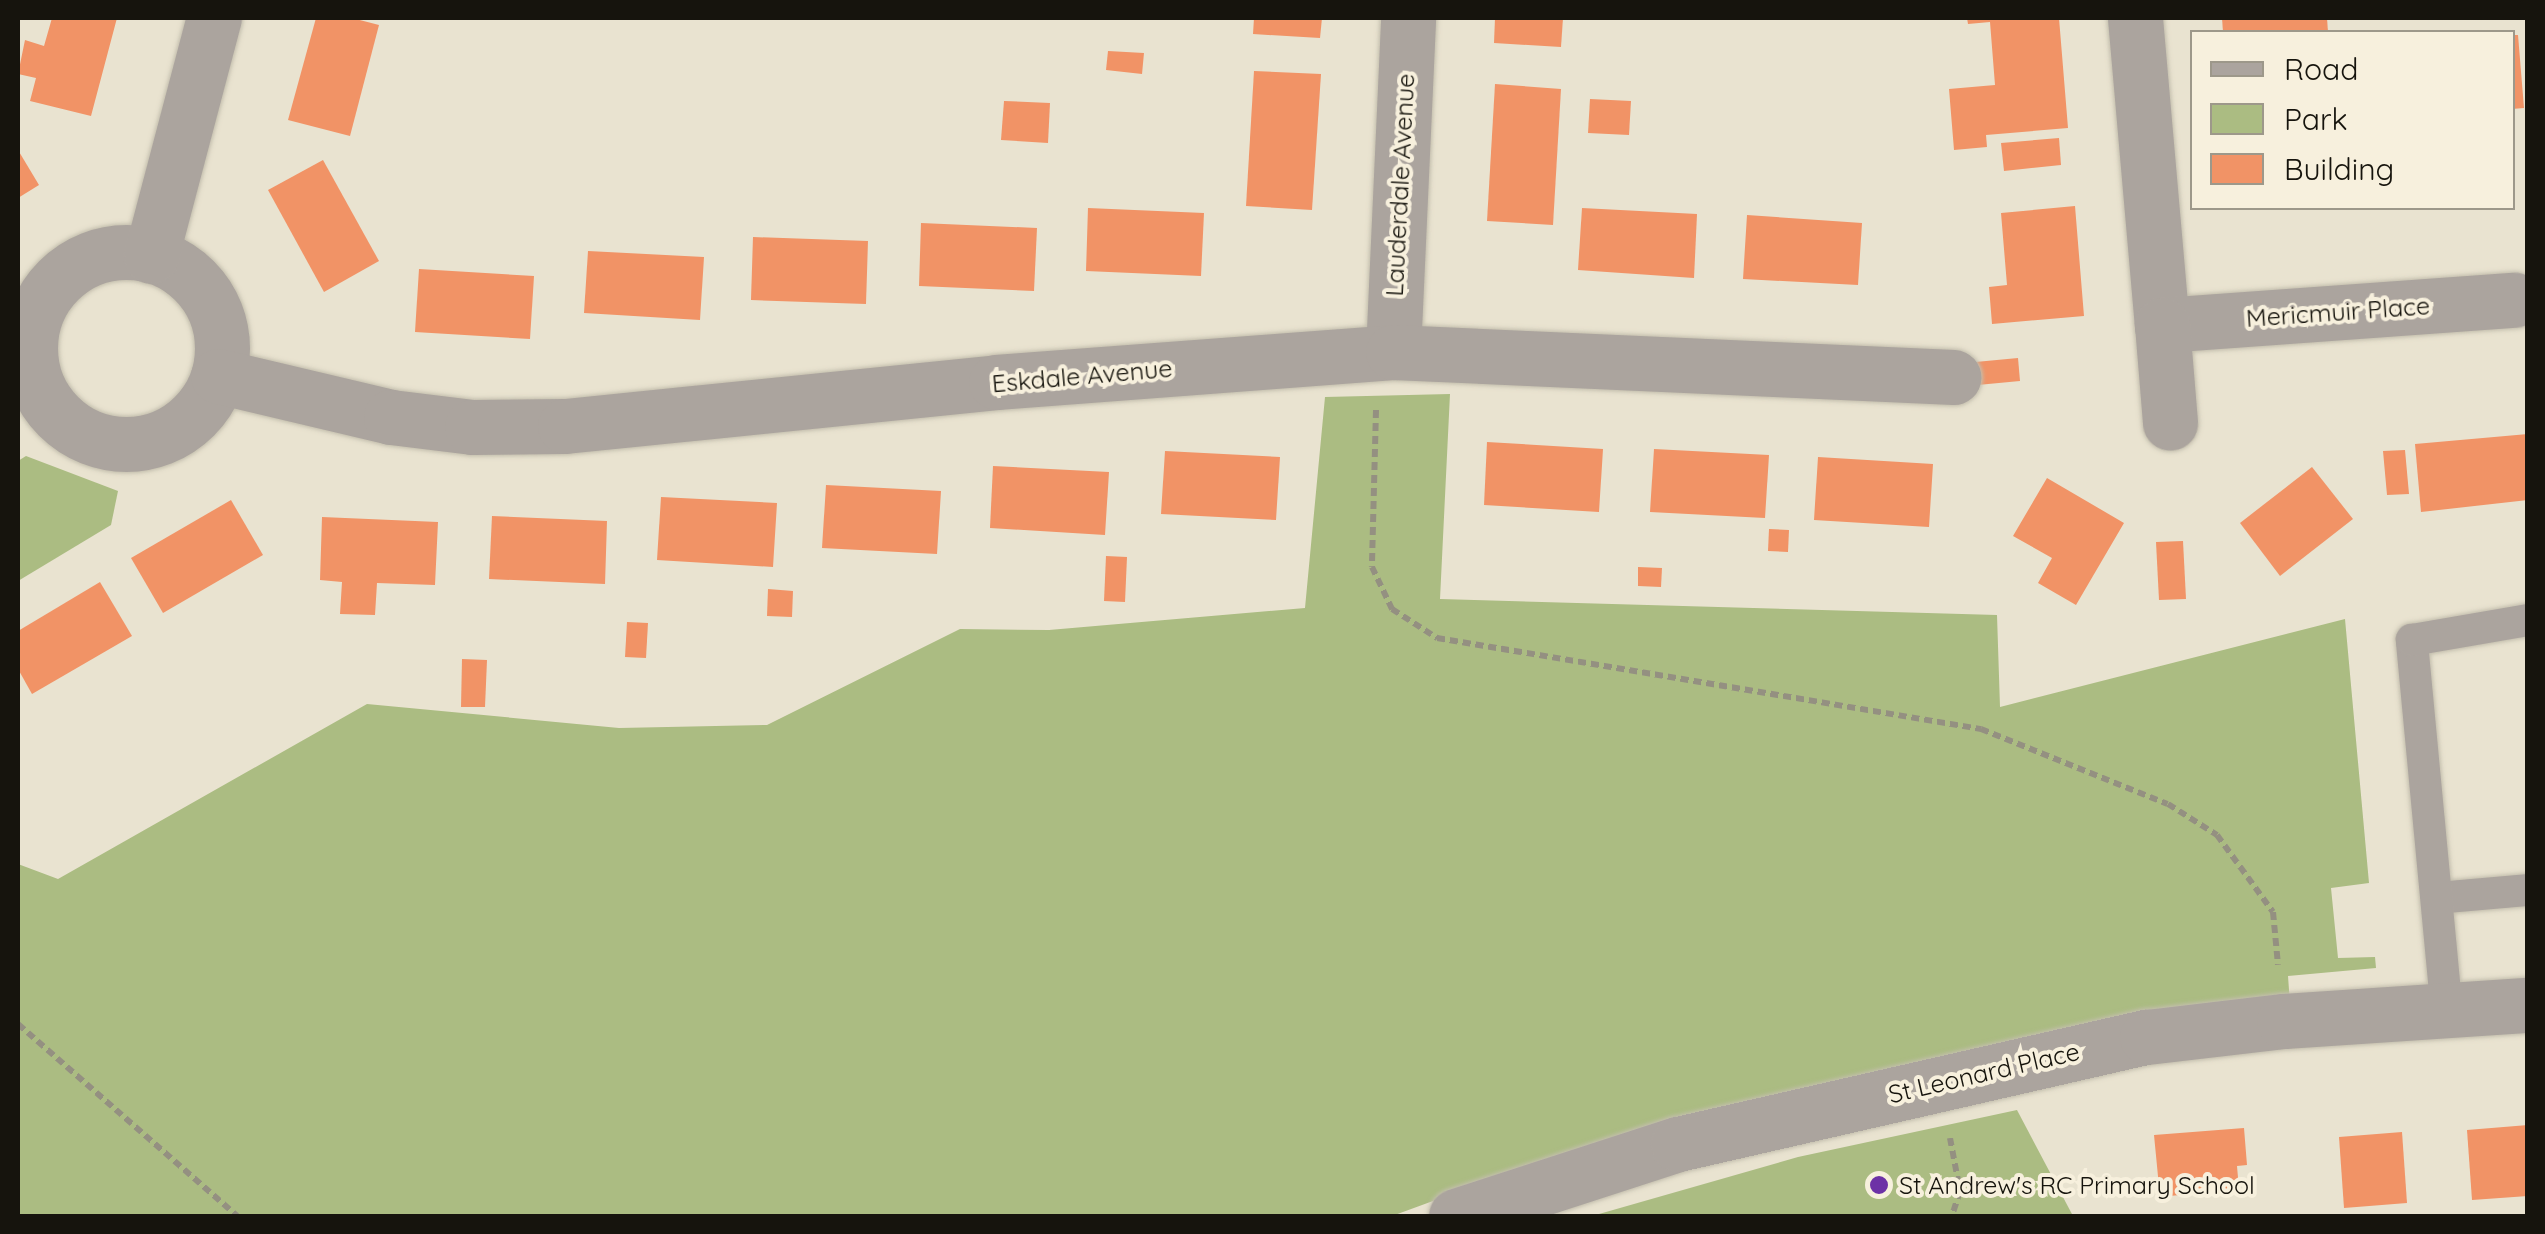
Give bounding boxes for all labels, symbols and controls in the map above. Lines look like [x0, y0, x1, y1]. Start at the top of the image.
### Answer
legend [2190, 30, 2515, 210]
text: Road [2284, 50, 2358, 88]
street label: Lauderdale Avenue [1379, 73, 1421, 297]
text: Park [2284, 100, 2348, 138]
text: Building [2284, 150, 2394, 188]
street label: Mericmuir Place [2245, 291, 2431, 333]
street label: Eskdale Avenue [991, 353, 1173, 399]
street label: St Leonard Place [1885, 1036, 2083, 1110]
place label: St Andrew's RC Primary School [1899, 1170, 2255, 1200]
marker: St Andrew's RC Primary School [1868, 1174, 1890, 1196]

